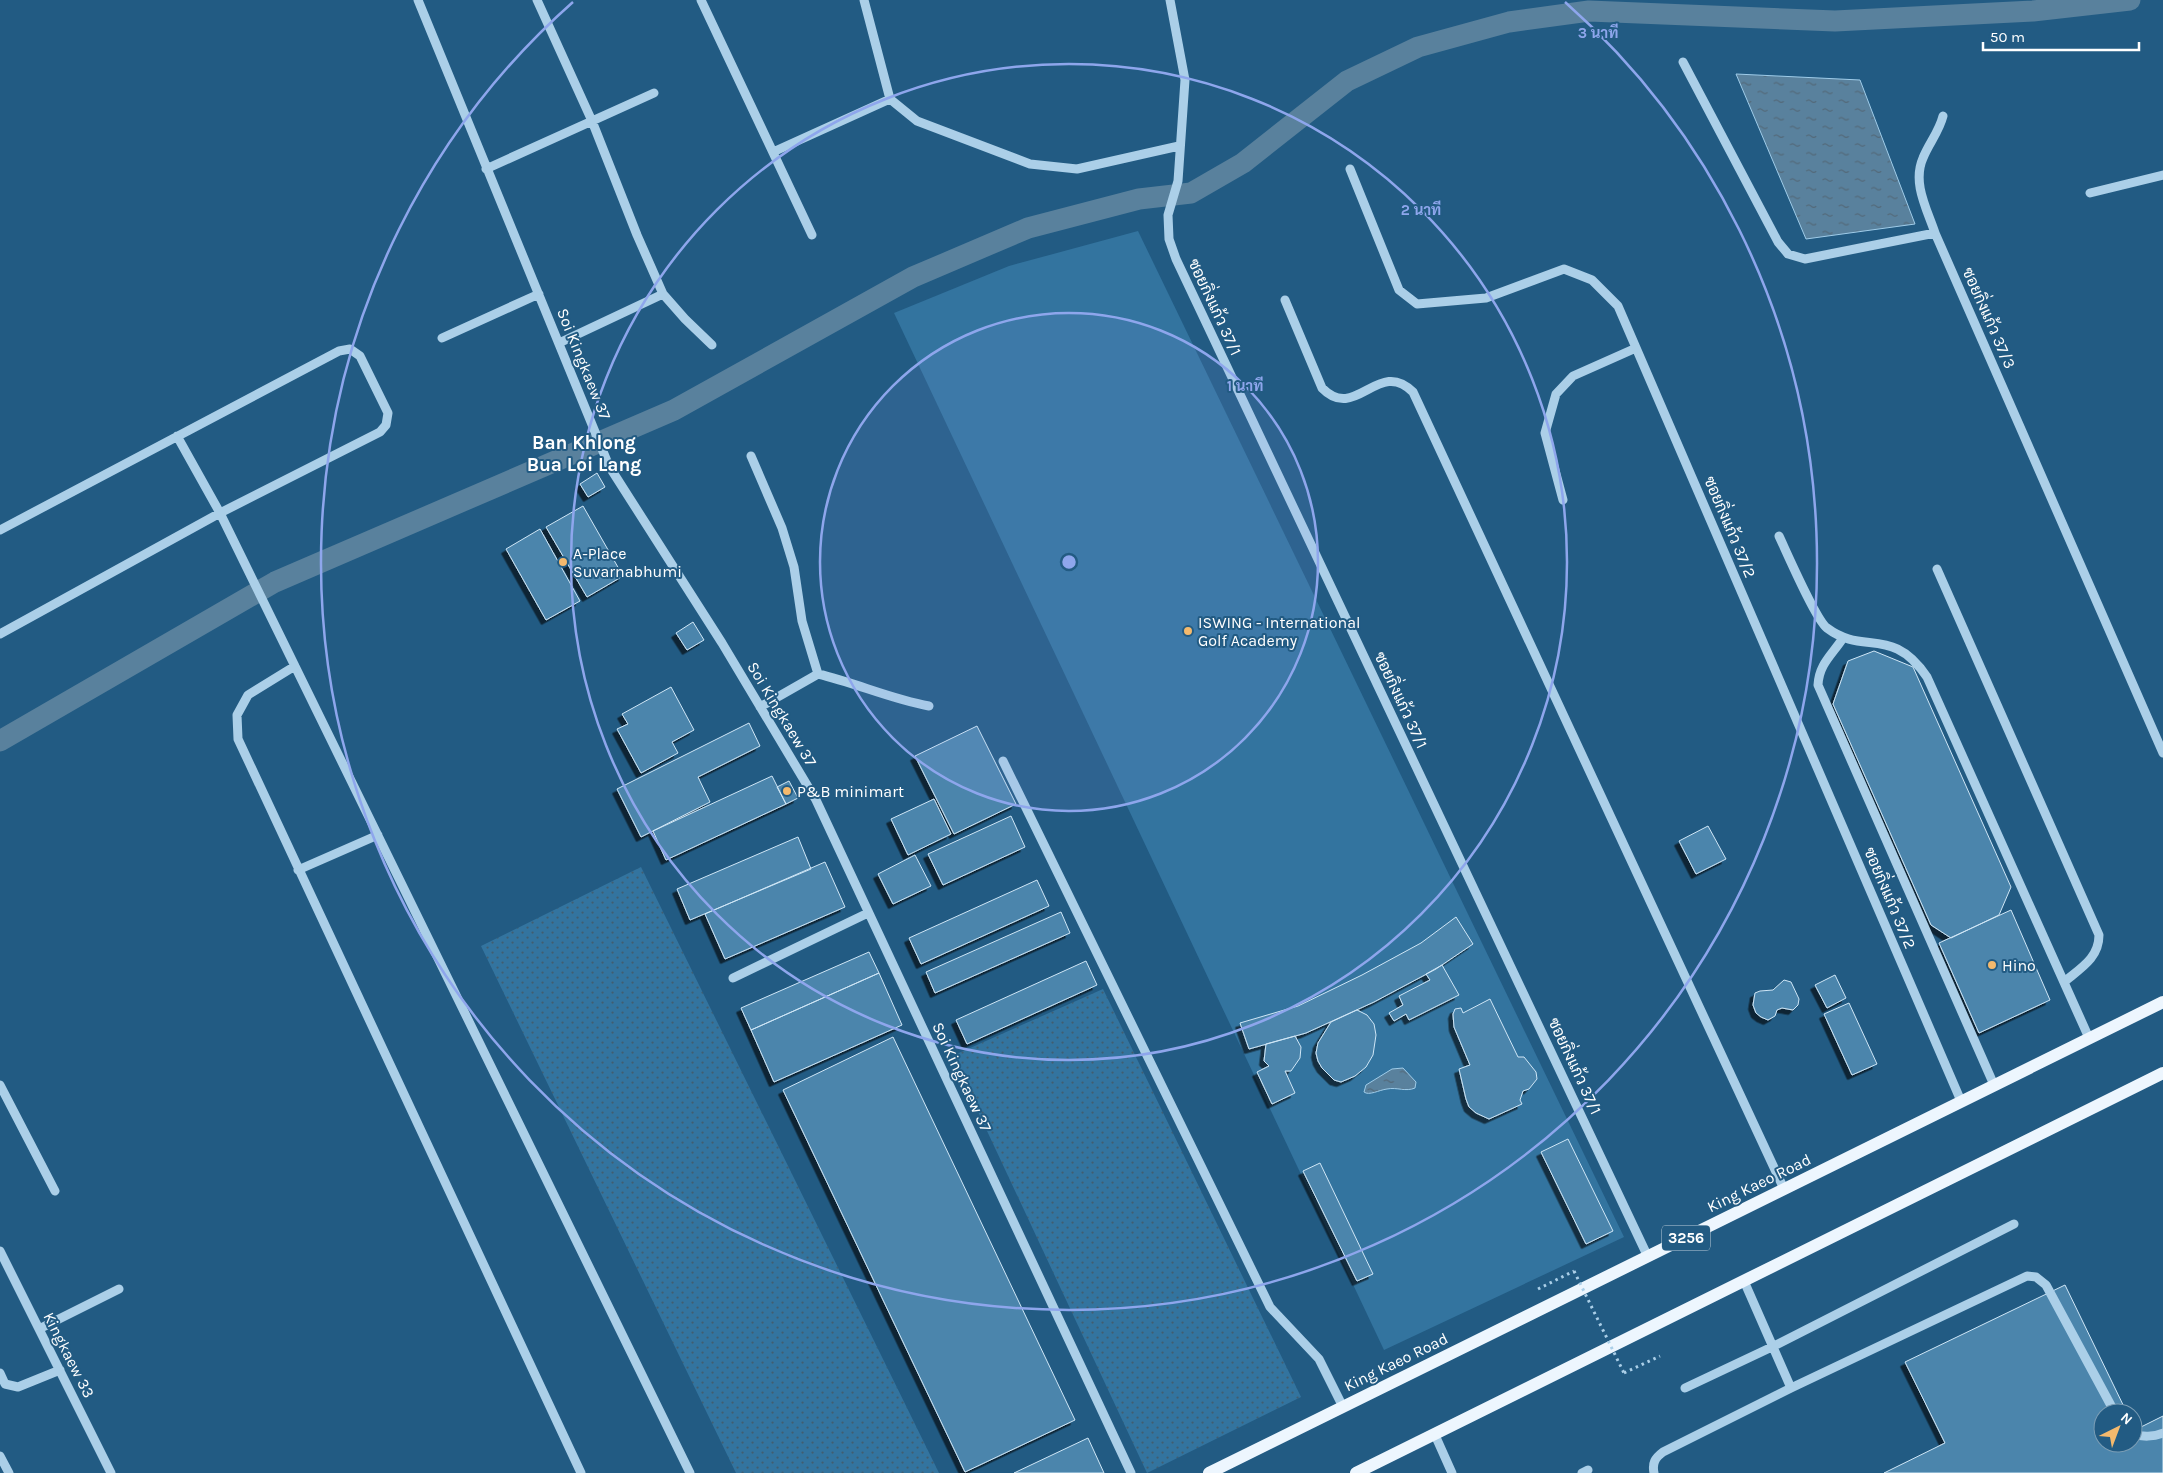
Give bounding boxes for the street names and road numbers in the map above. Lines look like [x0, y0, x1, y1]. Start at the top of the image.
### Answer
street label: ซอยกิ่งแก้ว 37/1 [1184, 254, 1250, 358]
street label: ซอยกิ่งแก้ว 37/3 [1958, 263, 2024, 372]
street label: Soi Kingkaew 37 [553, 305, 615, 423]
street label: ซอยกิ่งแก้ว 37/2 [1700, 472, 1764, 581]
street label: ซอยกิ่งแก้ว 37/1 [1370, 647, 1436, 751]
street label: Soi Kingkaew 37 [743, 658, 821, 770]
street label: ซอยกิ่งแก้ว 37/2 [1860, 843, 1924, 952]
street label: ซอยกิ่งแก้ว 37/1 [1544, 1013, 1610, 1117]
street label: Soi Kingkaew 37 [928, 1019, 996, 1135]
street label: King Kaeo Road [1704, 1150, 1814, 1216]
road number: 3256 [1662, 1226, 1710, 1250]
street label: Kingkaew 33 [39, 1309, 99, 1401]
street label: King Kaeo Road [1341, 1329, 1451, 1395]

